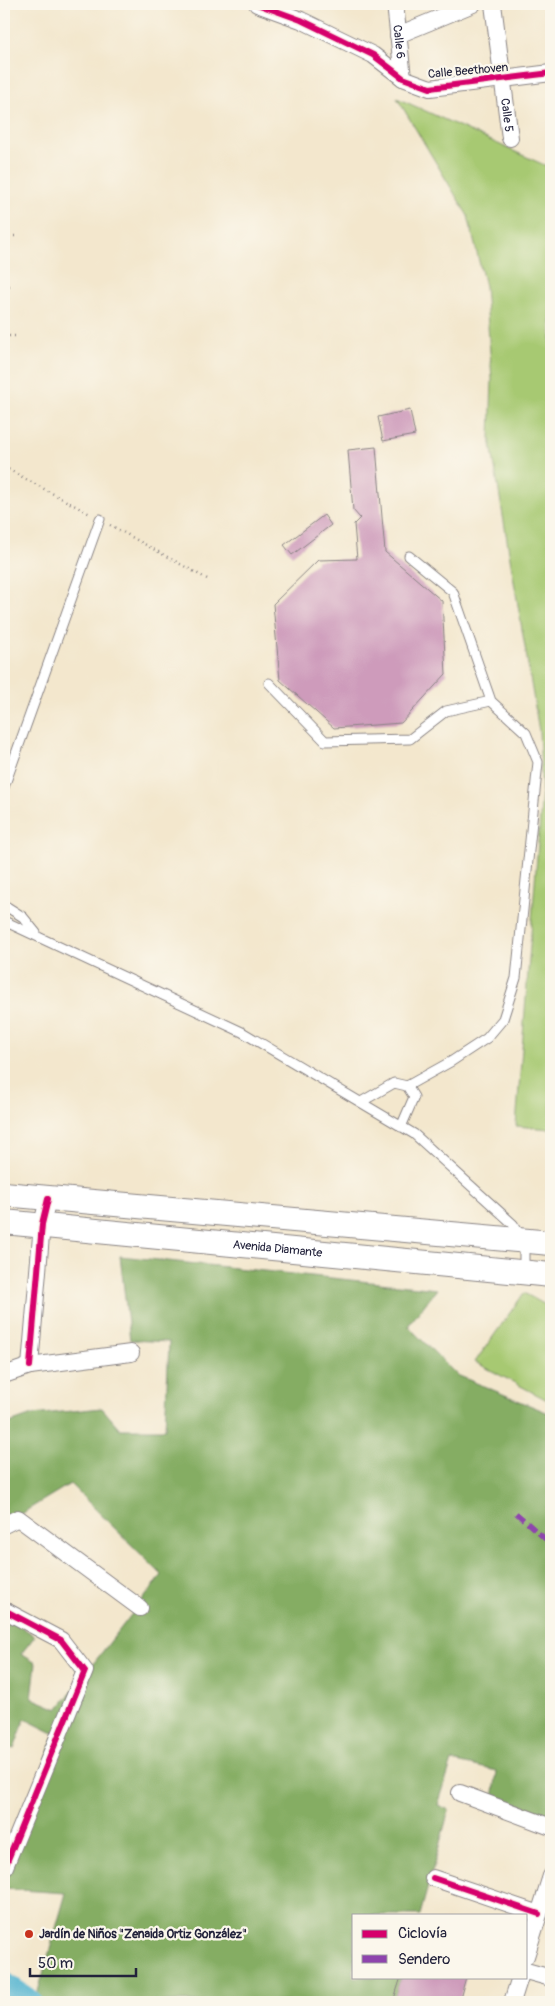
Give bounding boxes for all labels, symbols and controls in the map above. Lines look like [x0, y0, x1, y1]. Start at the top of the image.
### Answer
street label: Calle 6 [390, 24, 408, 60]
street label: Calle Beethoven [427, 60, 509, 82]
street label: Calle 5 [498, 97, 517, 133]
street label: Avenida Diamante [232, 1237, 323, 1260]
legend [352, 1914, 528, 1978]
text: Ciclovía [398, 1924, 447, 1943]
place label: Jardín de Niños "Zenaida Ortiz González" [39, 1927, 247, 1942]
marker: Jardín de Niños "Zenaida Ortiz González" [23, 1928, 35, 1940]
scale bar [30, 1946, 136, 1978]
text: Sendero [398, 1950, 450, 1969]
text: 50 m [38, 1954, 73, 1973]

